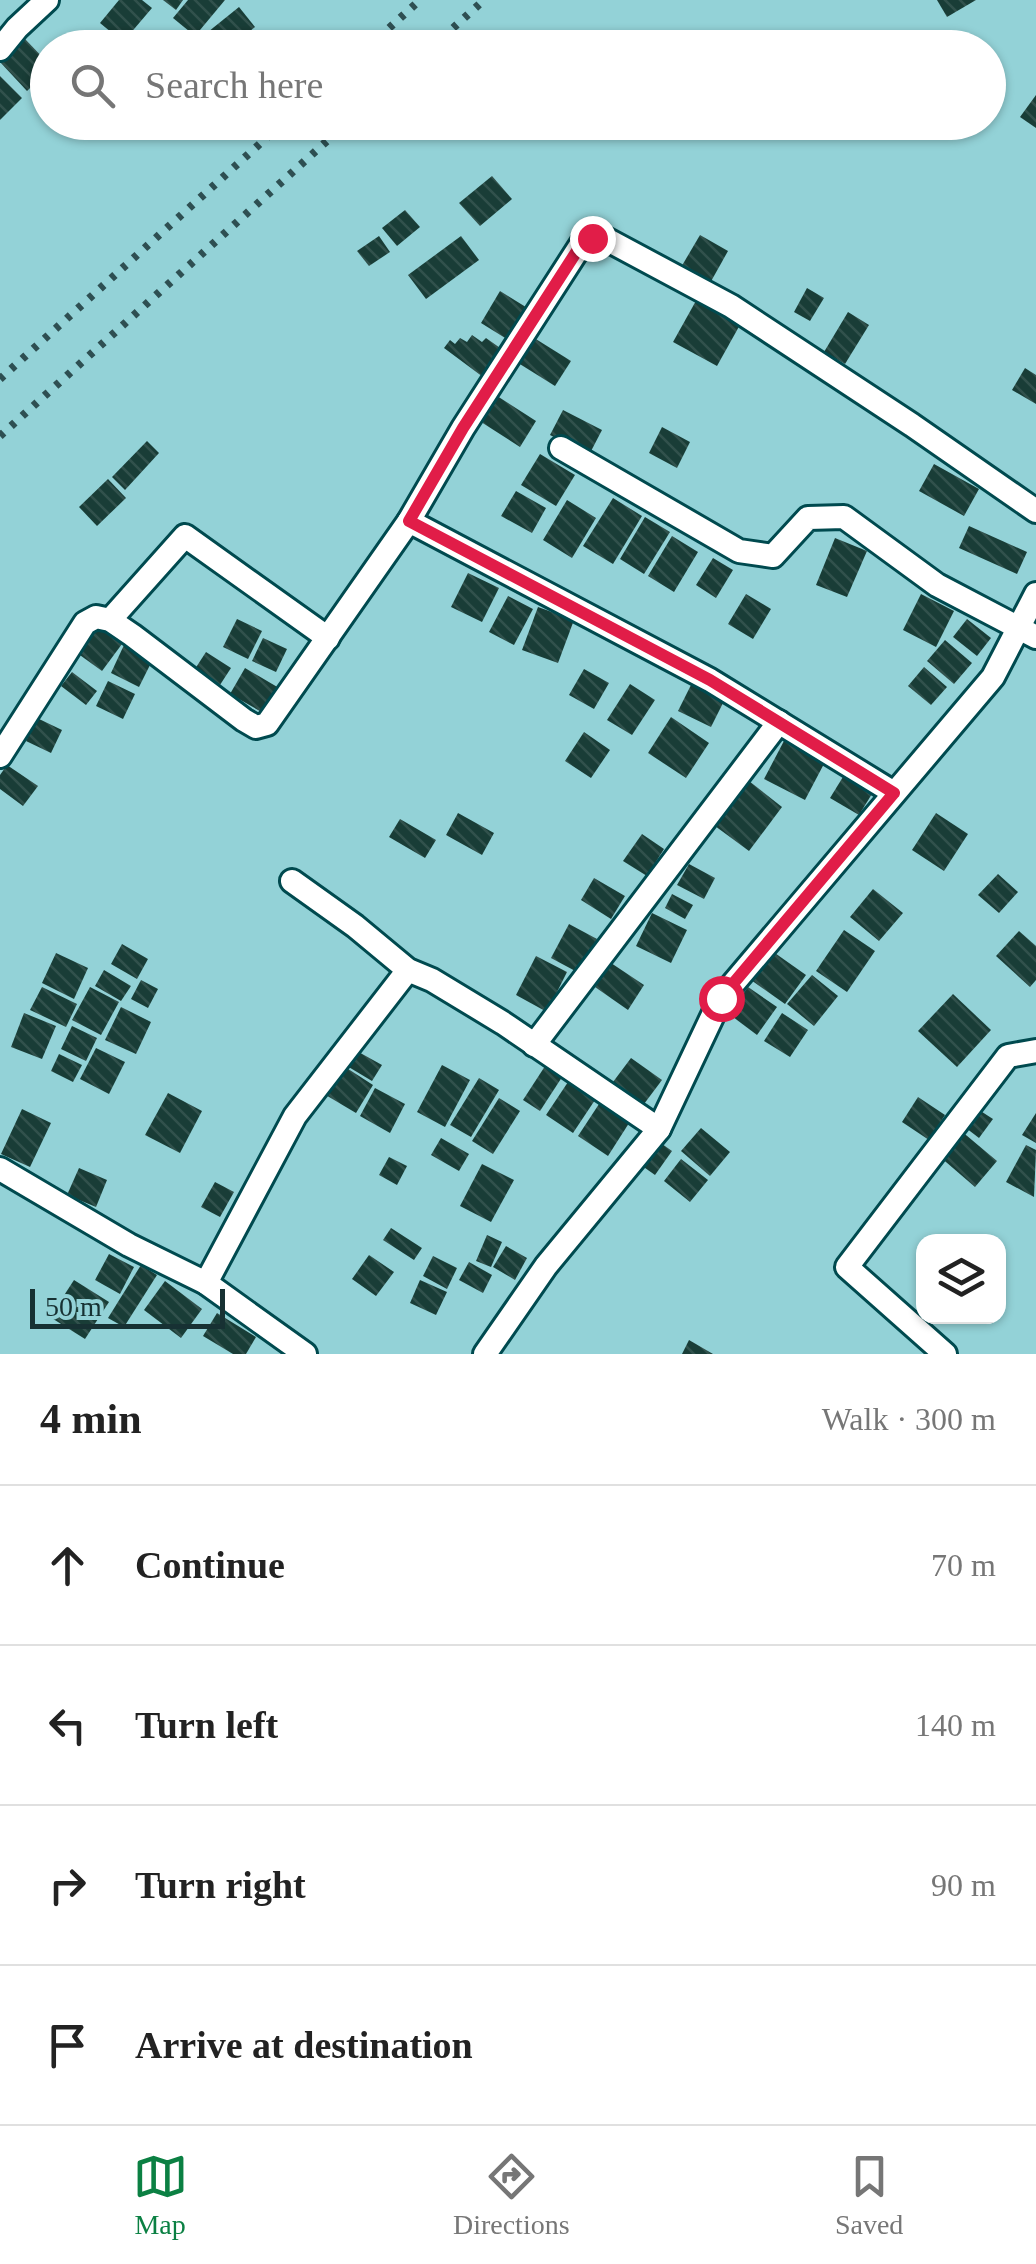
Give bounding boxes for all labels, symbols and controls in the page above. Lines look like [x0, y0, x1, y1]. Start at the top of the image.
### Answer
search box [30, 30, 1006, 140]
icon: search [65, 58, 120, 113]
text: Search here [145, 64, 323, 106]
route end [570, 216, 616, 262]
route start [699, 976, 745, 1022]
map controls [916, 1234, 1006, 1324]
button: layers [916, 1234, 1006, 1324]
scale bar [30, 1284, 225, 1328]
text: 50 m [45, 1291, 102, 1322]
text: 4 min [40, 1396, 142, 1442]
text: Walk · 300 m [822, 1401, 996, 1437]
icon: ahead [40, 1538, 95, 1593]
text: Continue [135, 1544, 285, 1586]
text: 70 m [931, 1547, 996, 1583]
icon: left [40, 1698, 95, 1753]
text: Turn left [135, 1704, 278, 1746]
text: 140 m [915, 1707, 996, 1743]
icon: right [40, 1858, 95, 1913]
text: Turn right [135, 1864, 306, 1906]
text: 90 m [931, 1867, 996, 1903]
icon: arrive [40, 2018, 95, 2073]
text: Arrive at destination [135, 2024, 473, 2066]
tab: Map [133, 2149, 188, 2241]
tab: Directions [453, 2149, 570, 2241]
tab: Saved [835, 2149, 903, 2241]

